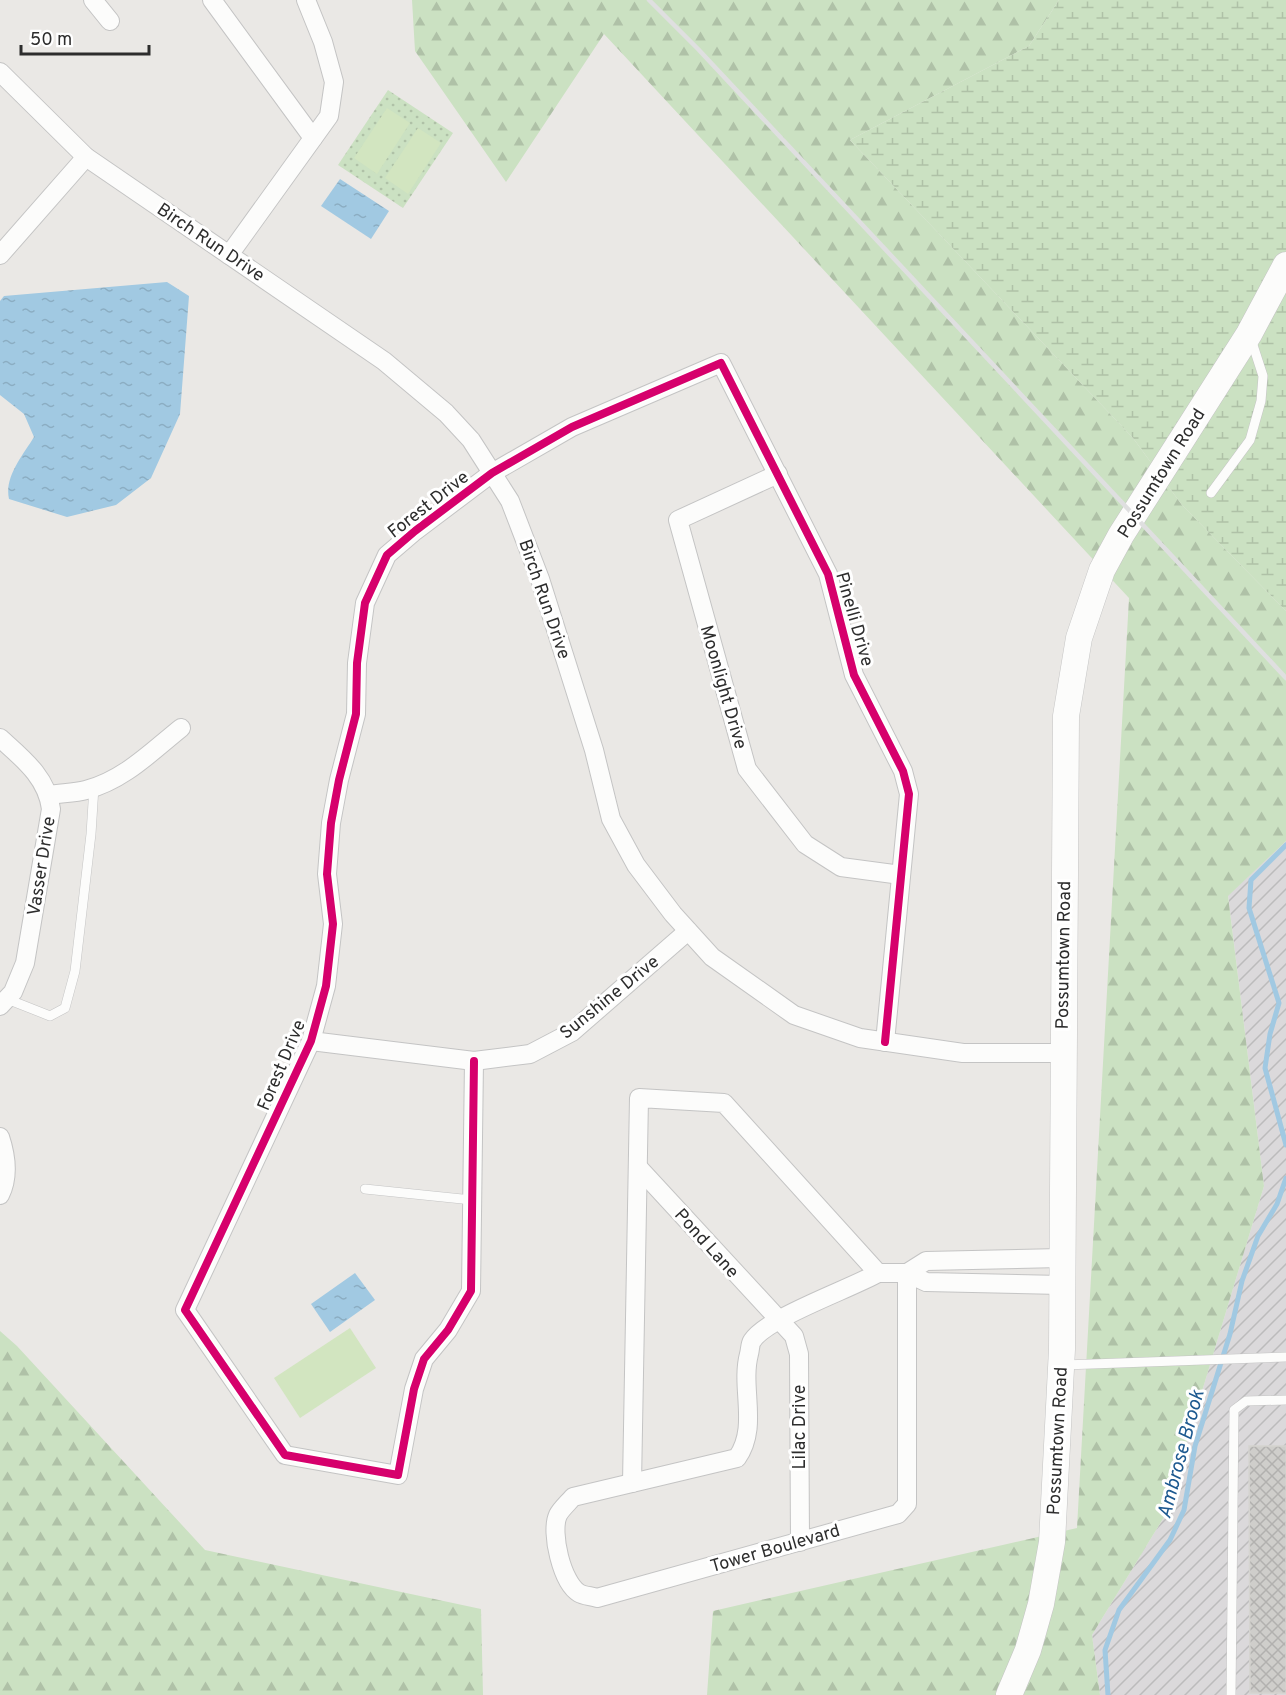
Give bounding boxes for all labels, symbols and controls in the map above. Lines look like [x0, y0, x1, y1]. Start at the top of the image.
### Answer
scale bar [21, 18, 148, 56]
text: 50 m [30, 29, 72, 52]
street label: Birch Run Drive [152, 199, 269, 288]
street label: Possumtown Road [1113, 405, 1211, 543]
street label: Forest Drive [384, 466, 474, 544]
street label: Birch Run Drive [512, 537, 575, 662]
street label: Pinelli Drive [829, 570, 878, 669]
street label: Moonlight Drive [694, 623, 751, 752]
street label: Vasser Drive [23, 815, 62, 918]
street label: Possumtown Road [1052, 881, 1077, 1030]
street label: Sunshine Drive [556, 951, 664, 1045]
street label: Forest Drive [253, 1017, 312, 1115]
street label: Pond Lane [669, 1204, 743, 1284]
street label: Possumtown Road [1043, 1366, 1074, 1516]
street label: Lilac Drive [789, 1385, 812, 1469]
water label: Ambrose Brook [1152, 1386, 1212, 1522]
street label: Tower Boulevard [708, 1520, 843, 1579]

